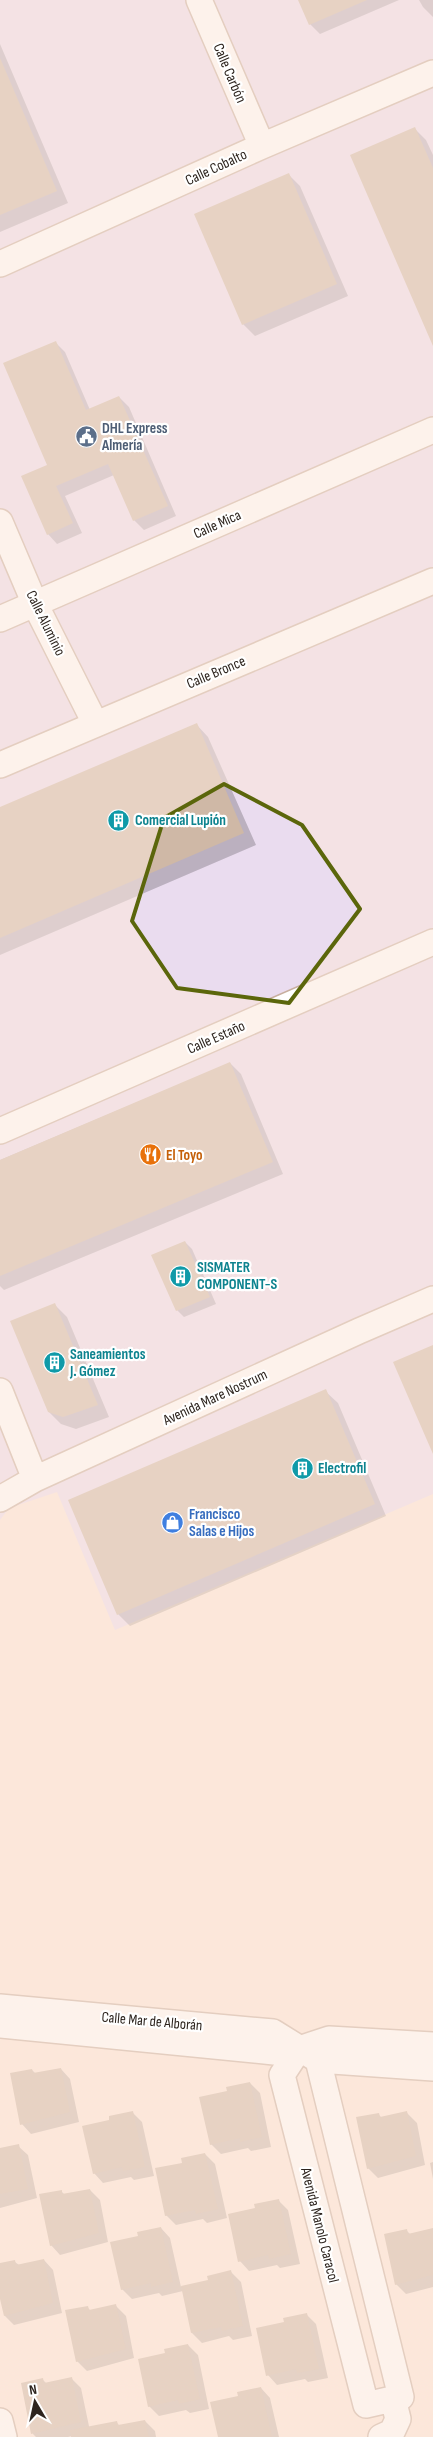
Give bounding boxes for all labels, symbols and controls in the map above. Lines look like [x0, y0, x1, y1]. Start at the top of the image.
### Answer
street label: Calle Carbón [209, 41, 251, 106]
street label: Calle Cobalto [182, 145, 250, 190]
place label: DHL Express Almería [101, 419, 168, 455]
public building icon: DHL Express Almería [74, 425, 98, 449]
street label: Calle Mica [190, 506, 244, 543]
street label: Calle Aluminio [22, 587, 70, 659]
street label: Calle Bronce [184, 652, 249, 693]
building icon: Comercial Lupión [107, 808, 131, 832]
place label: Comercial Lupión [135, 811, 226, 830]
street label: Calle Estaño [184, 1016, 248, 1059]
restaurant icon: El Toyo [138, 1143, 162, 1167]
place label: El Toyo [166, 1146, 203, 1165]
place label: SISMATER COMPONENT-S [197, 1258, 277, 1294]
building icon: SISMATER COMPONENT-S [169, 1264, 193, 1288]
place label: Saneamientos J. Gómez [69, 1345, 146, 1381]
building icon: Saneamientos J. Gómez [42, 1351, 66, 1375]
street label: Avenida Mare Nostrum [159, 1365, 270, 1430]
building icon: Electrofil [290, 1456, 314, 1480]
place label: Electrofil [318, 1459, 366, 1478]
place label: Francisco Salas e Hijos [189, 1505, 255, 1541]
shop icon: Francisco Salas e Hijos [161, 1511, 185, 1535]
street label: Calle Mar de Alborán [101, 2008, 203, 2035]
street label: Avenida Manolo Caracol [296, 2165, 343, 2285]
north arrow [10, 2377, 60, 2427]
text: N [28, 2381, 38, 2399]

